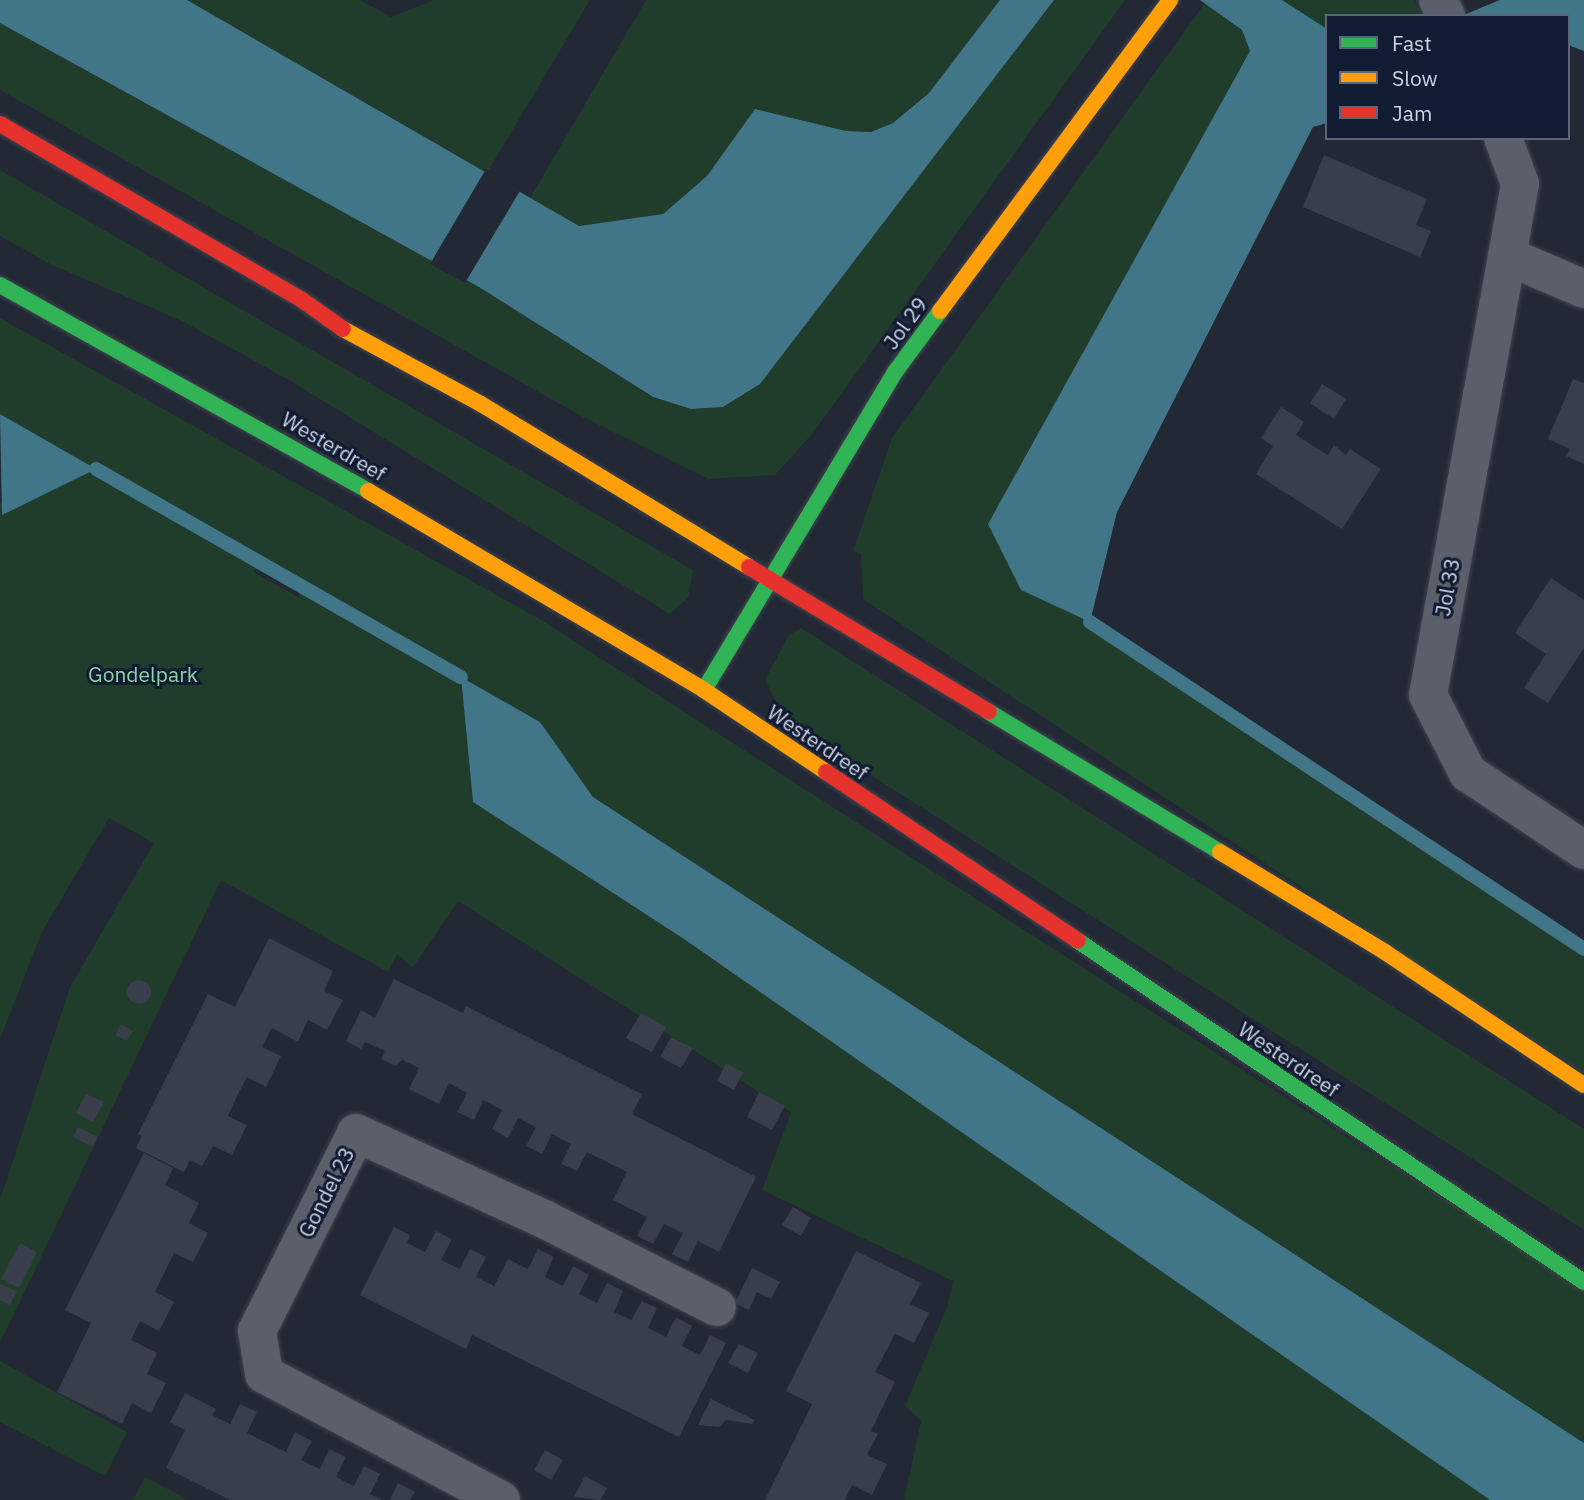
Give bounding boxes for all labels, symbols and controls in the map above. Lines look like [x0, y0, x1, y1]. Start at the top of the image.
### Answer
legend [1325, 14, 1570, 140]
text: Fast [1392, 29, 1432, 57]
text: Slow [1392, 64, 1438, 92]
text: Jam [1392, 99, 1432, 127]
street label: Jol 29 [878, 292, 932, 354]
street label: Westerdreef [277, 406, 391, 486]
street label: Jol 33 [1430, 556, 1464, 618]
park label: Gondelpark [88, 661, 198, 687]
street label: Westerdreef [763, 699, 873, 785]
street label: Westerdreef [1234, 1016, 1344, 1102]
street label: Gondel 23 [293, 1143, 359, 1241]

